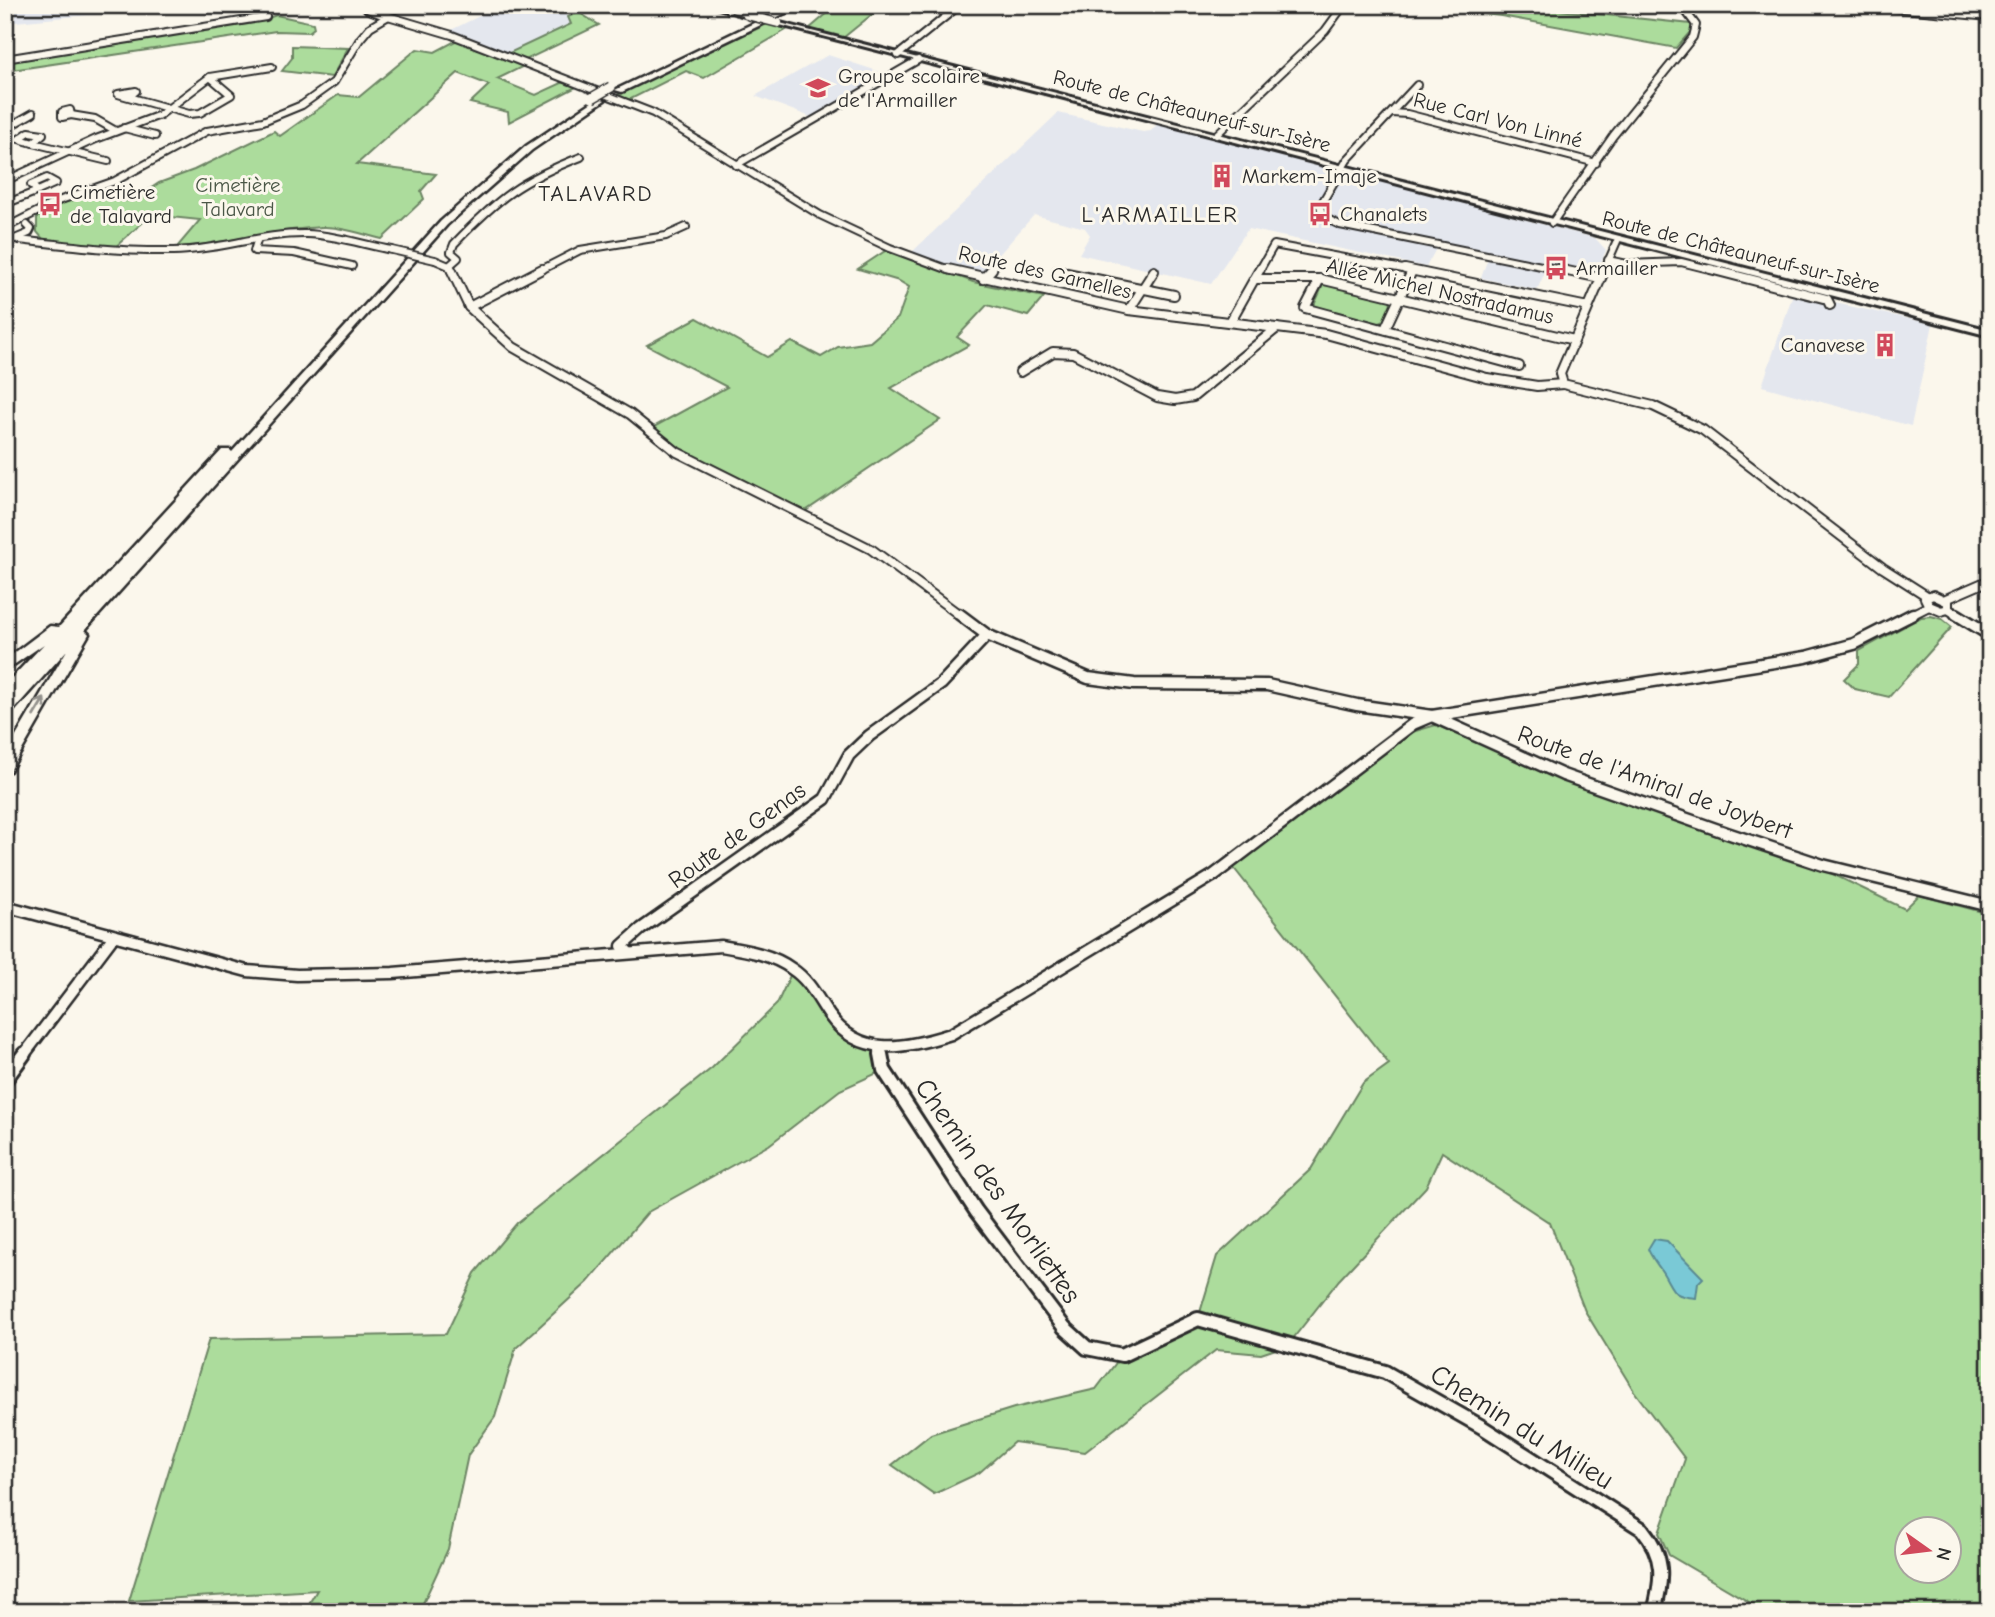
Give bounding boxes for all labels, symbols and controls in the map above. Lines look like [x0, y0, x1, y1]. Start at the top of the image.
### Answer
place label: Groupe scolaire de l'Armailler [838, 64, 980, 112]
street label: Route de Châteauneuf-sur-Isère [1051, 65, 1333, 157]
school or university icon: Groupe scolaire de l'Armailler [804, 74, 832, 102]
street label: Rue Carl Von Linné [1411, 87, 1585, 153]
building icon: Markem-Imaje [1208, 162, 1236, 190]
place label: Markem-Imaje [1242, 164, 1377, 188]
park label: Cimetière Talavard [195, 173, 281, 221]
place label: Cimetière de Talavard [70, 180, 172, 228]
district label: TALAVARD [538, 180, 654, 207]
bus stop icon: Cimetière de Talavard [36, 190, 64, 218]
bus stop icon: Chanalets [1306, 200, 1334, 228]
district label: L'ARMAILLER [1081, 201, 1239, 228]
place label: Chanalets [1340, 202, 1427, 226]
street label: Route de Châteauneuf-sur-Isère [1600, 206, 1882, 298]
street label: Route des Gamelles [956, 240, 1134, 304]
street label: Allée Michel Nostradamus [1324, 253, 1556, 329]
bus stop icon: Armailler [1542, 254, 1570, 282]
place label: Armailler [1576, 256, 1658, 280]
building icon: Canavese [1871, 331, 1899, 359]
place label: Canavese [1781, 333, 1865, 357]
one-way arrow [32, 698, 46, 718]
street label: Route de l'Amiral de Joybert [1514, 719, 1797, 845]
street label: Route de Genas [663, 776, 811, 894]
street label: Chemin des Morliettes [908, 1072, 1088, 1310]
street label: Chemin du Milieu [1425, 1358, 1619, 1496]
north arrow [1894, 1516, 1964, 1586]
text: N [1931, 1545, 1956, 1563]

